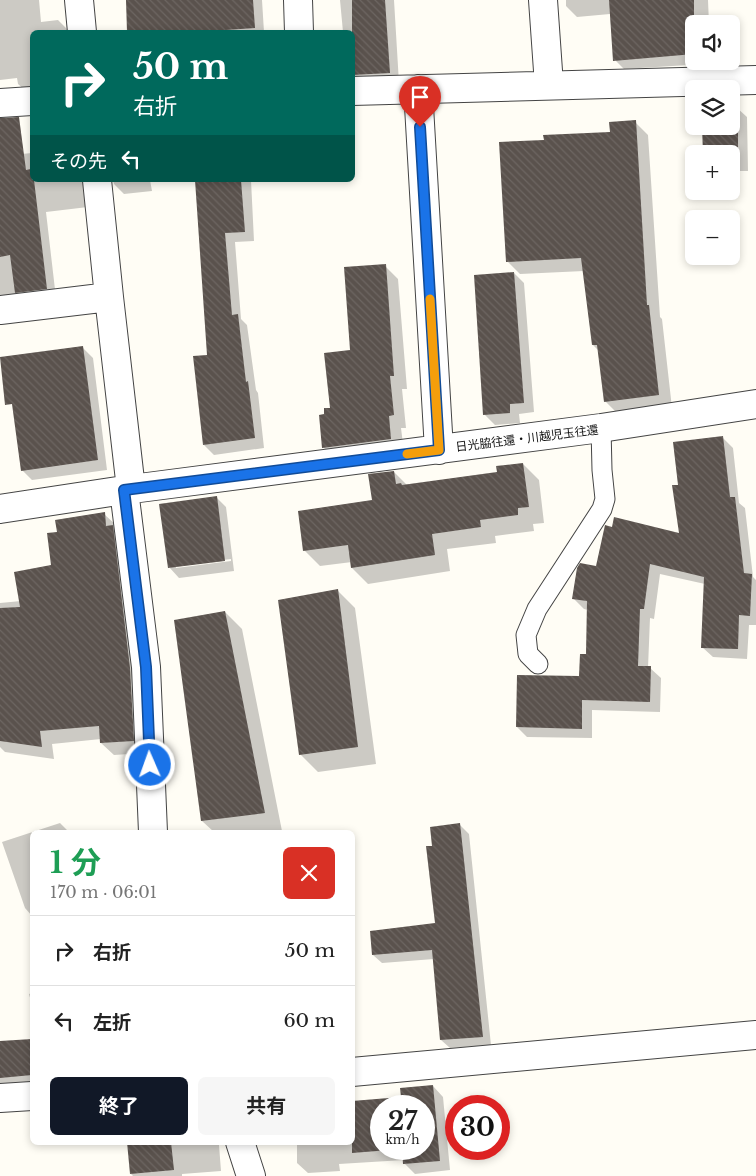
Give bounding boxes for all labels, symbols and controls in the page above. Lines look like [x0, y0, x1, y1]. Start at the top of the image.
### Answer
map controls [685, 15, 740, 265]
button: sound [685, 15, 740, 70]
text: 50 m [133, 45, 228, 88]
icon: right [50, 50, 115, 115]
pin [399, 76, 441, 127]
button: layers [685, 80, 740, 135]
icon: arrive [406, 83, 434, 111]
text: 右折 [133, 93, 177, 120]
icon: left [117, 145, 145, 173]
button: + [685, 145, 740, 200]
text: その先 [50, 150, 107, 173]
button: − [685, 210, 740, 265]
street label: 日光脇往還・川越児玉往還 [455, 422, 599, 454]
position arrow [123, 738, 175, 790]
text: 1 分 [50, 844, 101, 881]
button: close [283, 847, 335, 899]
text: 170 m · 06:01 [50, 882, 157, 902]
icon: right [50, 937, 78, 965]
text: 50 m [285, 939, 335, 962]
text: 右折 [93, 941, 131, 964]
icon: left [50, 1007, 78, 1035]
text: 60 m [283, 1009, 335, 1032]
text: 左折 [93, 1011, 131, 1034]
button: 終了 [50, 1077, 188, 1135]
button: 共有 [198, 1077, 335, 1135]
speed limit sign: 30 [445, 1095, 510, 1160]
text: 27 [388, 1106, 417, 1137]
text: km/h [385, 1132, 420, 1147]

